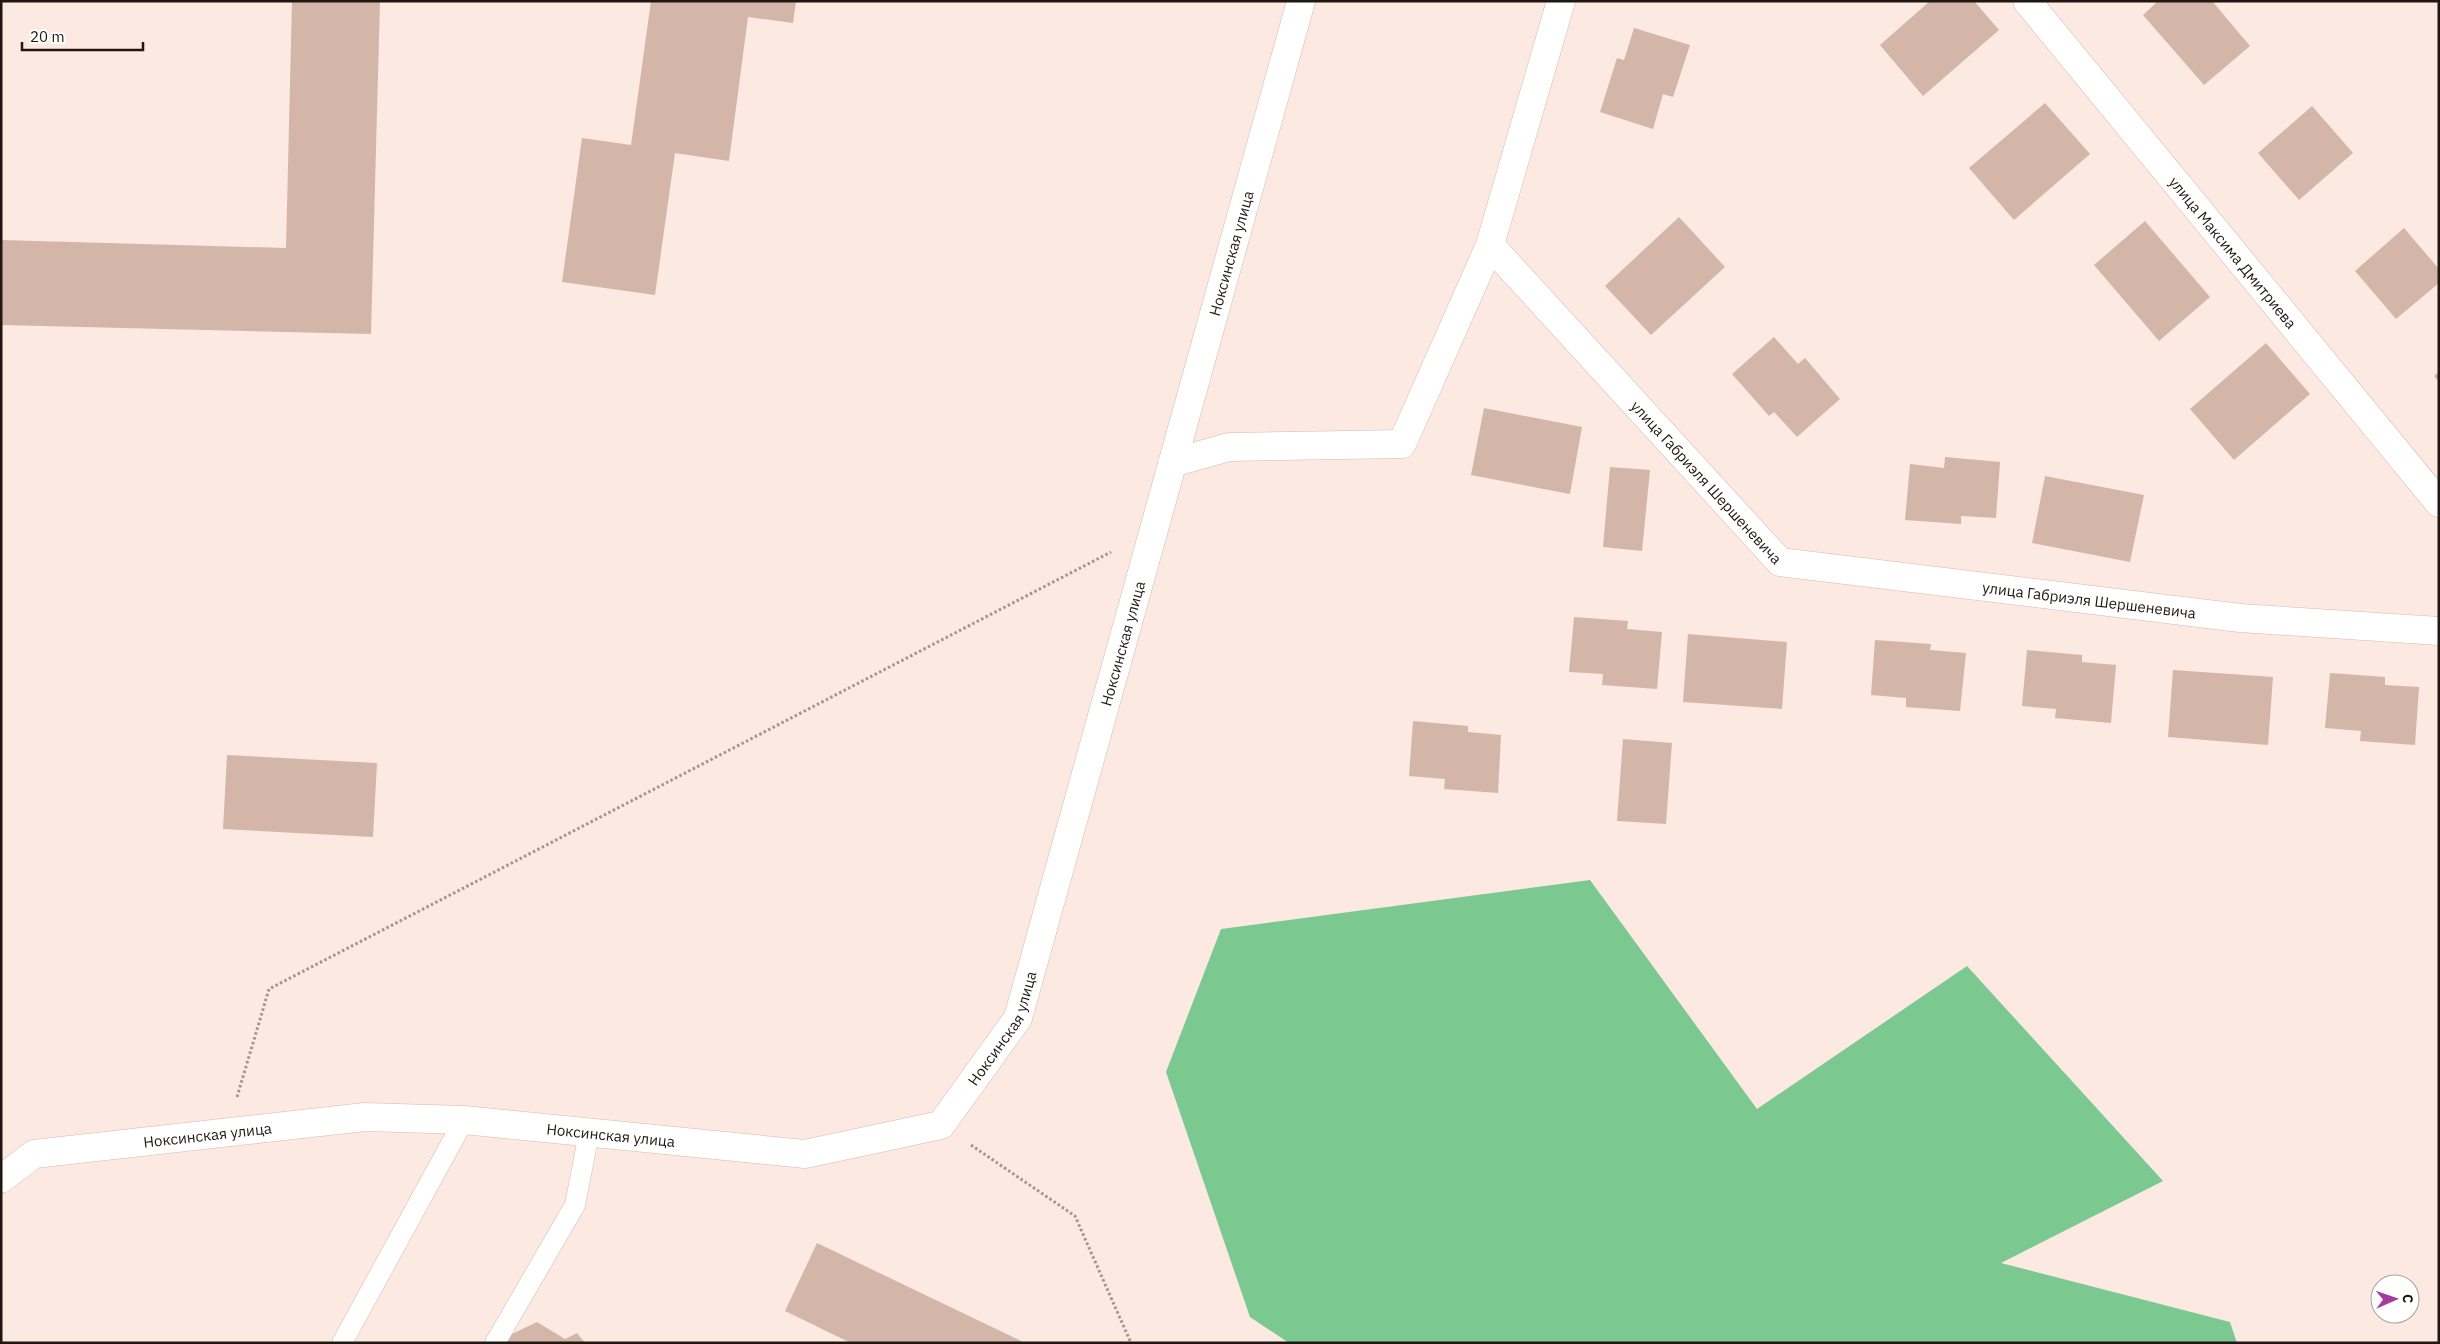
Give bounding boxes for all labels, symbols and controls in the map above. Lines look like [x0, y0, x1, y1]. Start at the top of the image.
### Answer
scale bar [22, 20, 144, 52]
text: 20 m [30, 27, 65, 46]
street label: улица Максима Дмитриева [2165, 172, 2301, 332]
street label: Ноксинская улица [1204, 188, 1257, 318]
street label: улица Габриэля Шершеневича [1627, 396, 1786, 568]
street label: улица Габриэля Шершеневича [1981, 577, 2197, 622]
street label: Ноксинская улица [1096, 579, 1149, 708]
street label: Ноксинская улица [963, 969, 1040, 1089]
street label: Ноксинская улица [142, 1118, 273, 1151]
street label: Ноксинская улица [546, 1119, 676, 1150]
north arrow [2370, 1274, 2420, 1324]
text: С [2399, 1294, 2417, 1303]

